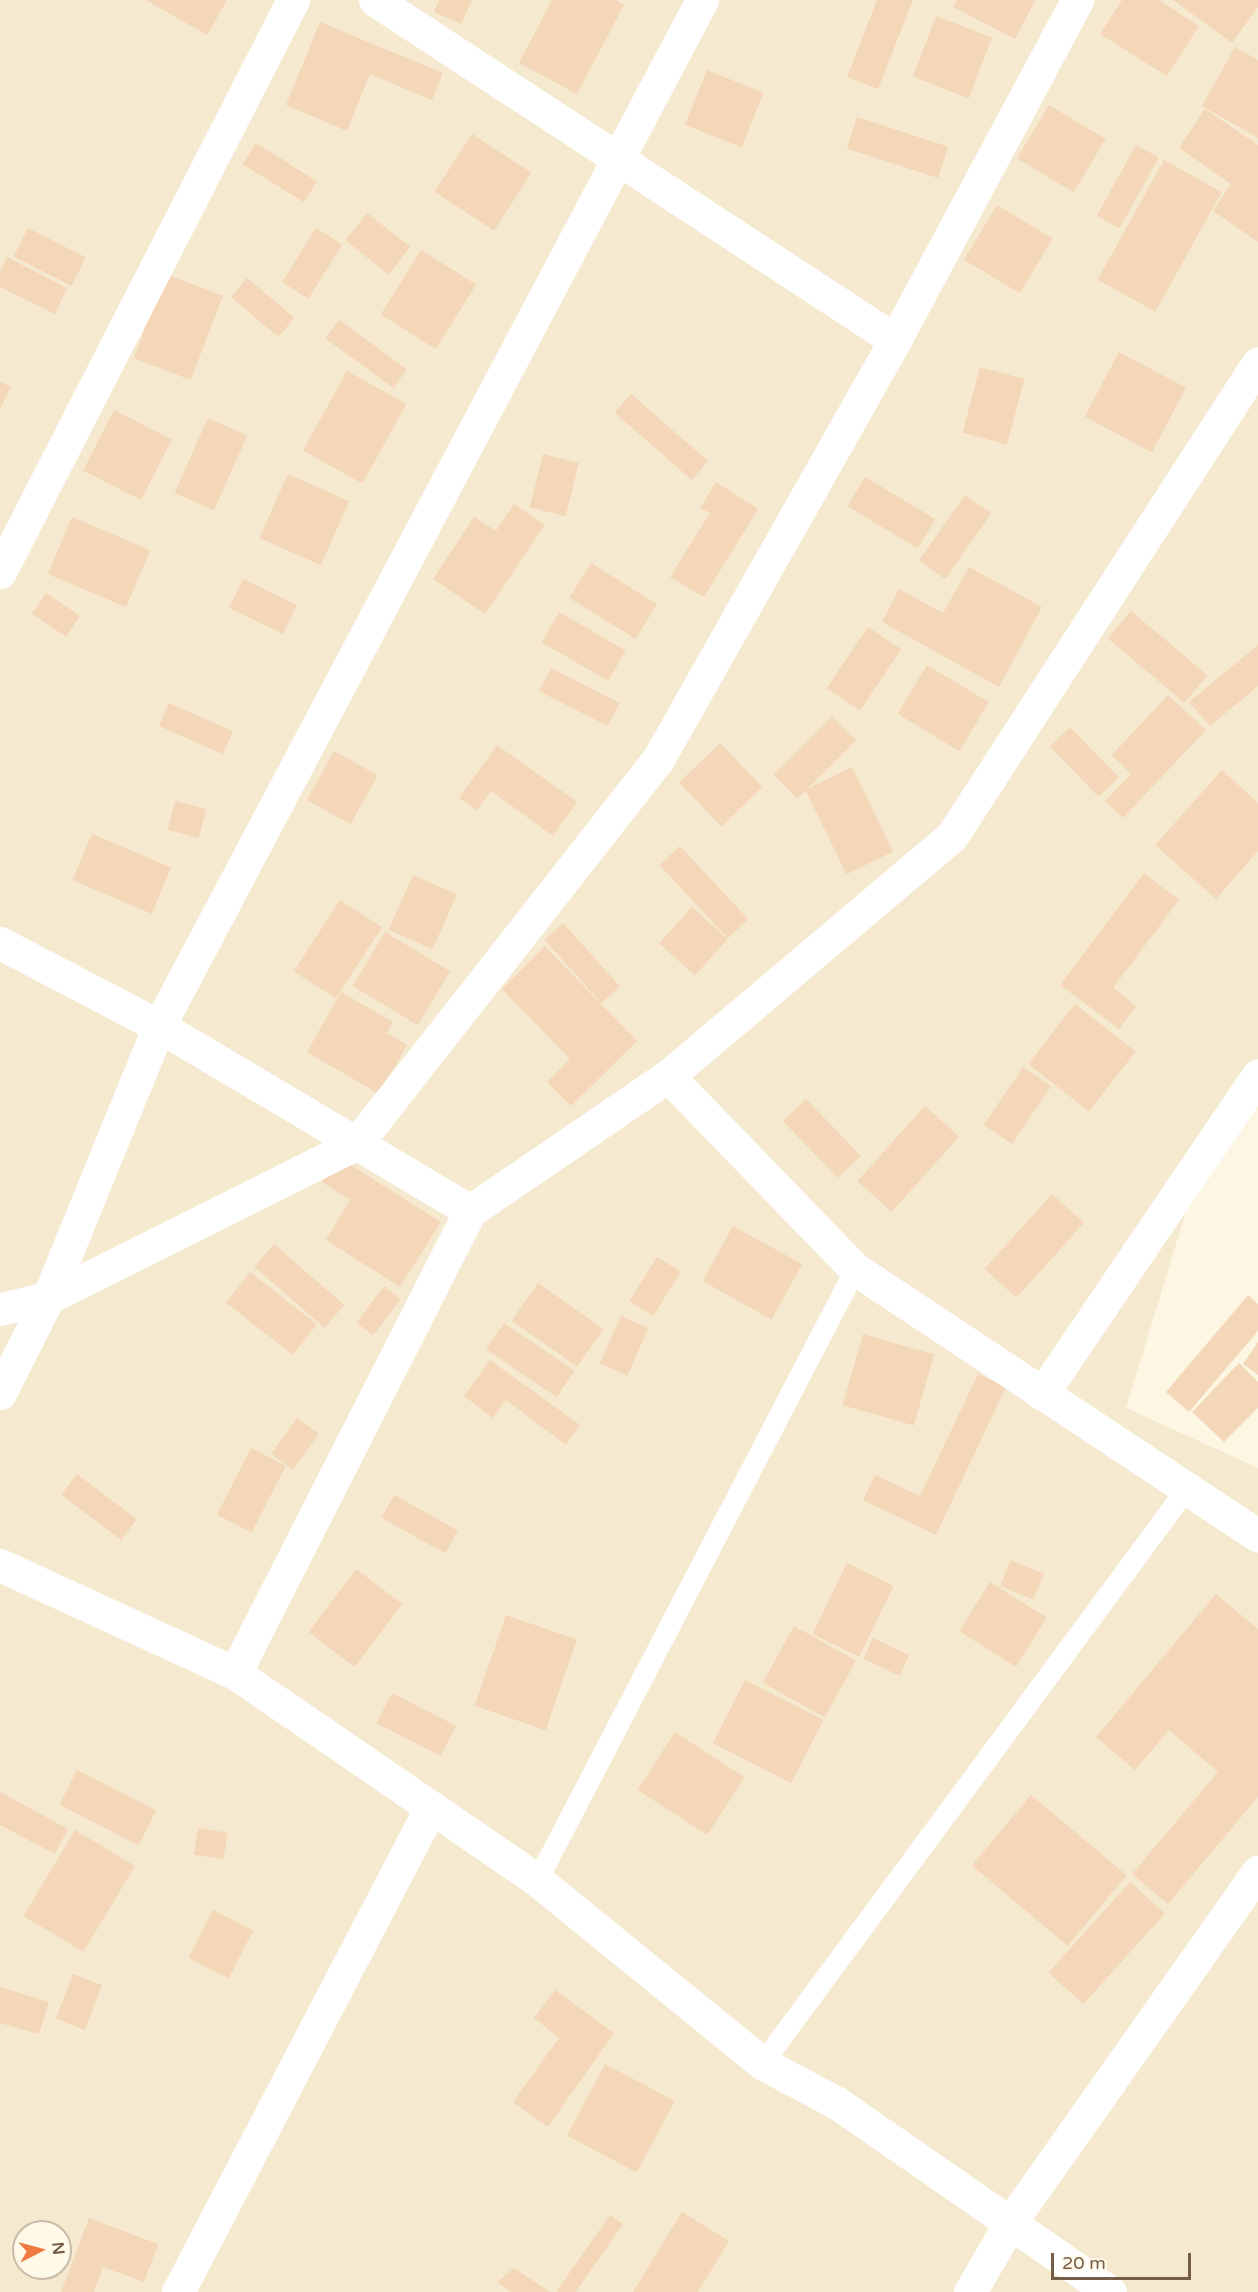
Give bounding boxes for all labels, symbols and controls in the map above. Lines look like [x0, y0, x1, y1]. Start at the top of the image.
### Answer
north arrow [12, 2220, 72, 2280]
text: N [47, 2241, 69, 2256]
scale bar [1054, 2241, 1194, 2279]
text: 20 m [1062, 2252, 1106, 2274]

